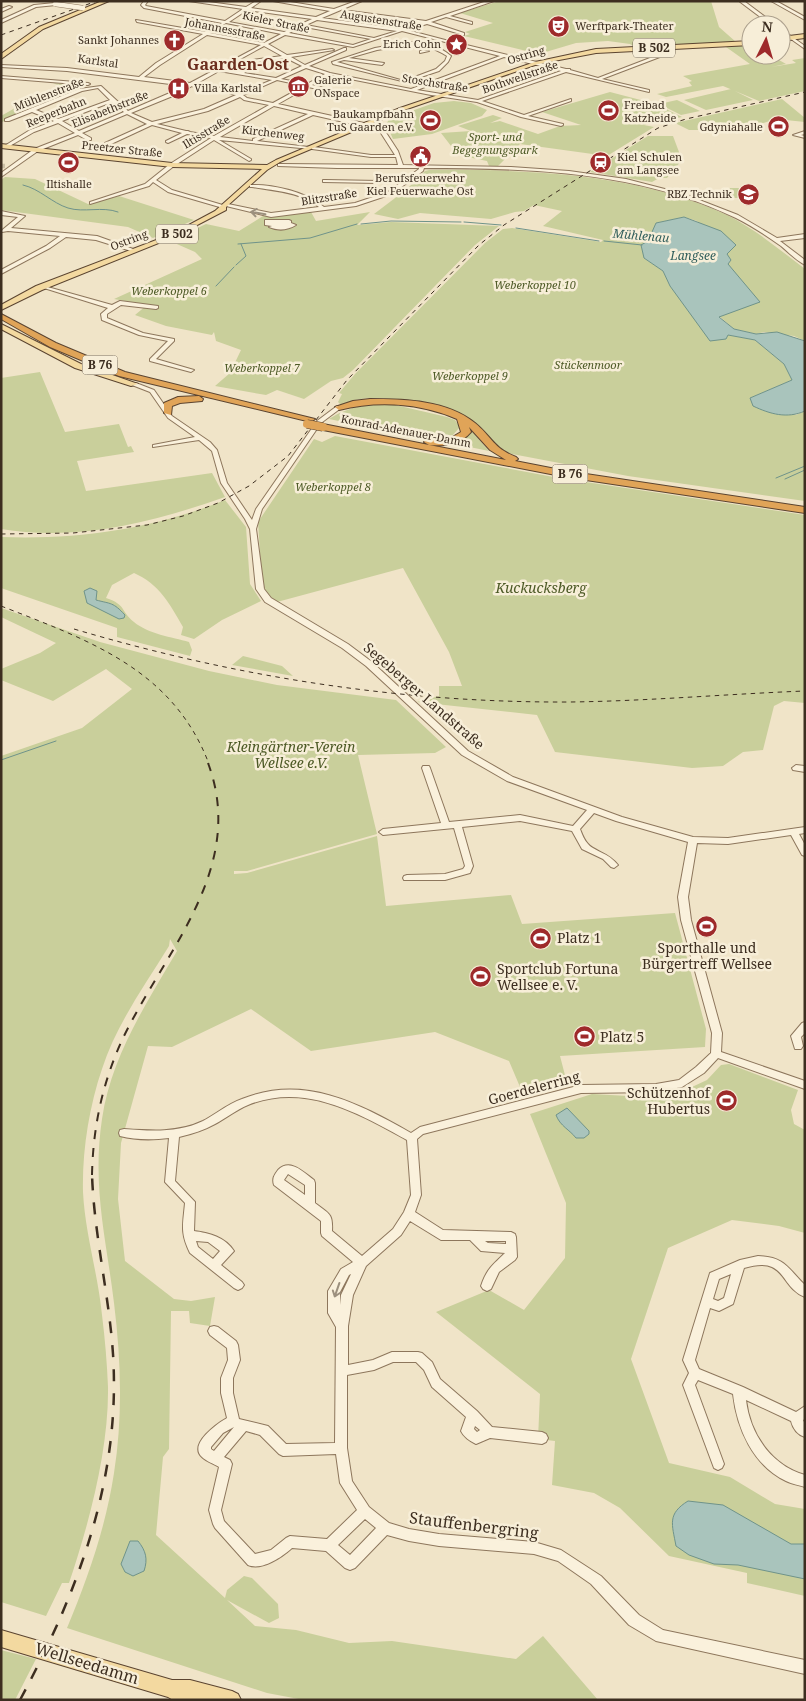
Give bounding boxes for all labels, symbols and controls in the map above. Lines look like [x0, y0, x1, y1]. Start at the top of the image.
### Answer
street label: Augustenstraße [339, 6, 423, 33]
street label: Kieler Straße [241, 7, 311, 36]
street label: Johannesstraße [183, 13, 267, 44]
theatre icon: Werftpark-Theater [547, 14, 571, 38]
north arrow [741, 15, 791, 65]
text: N [761, 17, 774, 36]
place label: Werftpark-Theater [575, 18, 674, 33]
church icon: Sankt Johannes [163, 28, 187, 52]
place label: Sankt Johannes [78, 32, 159, 47]
place icon: Erich Cohn [445, 32, 469, 56]
place label: Erich Cohn [383, 36, 441, 51]
road number: B 502 [633, 38, 675, 58]
street label: Ostring [505, 42, 547, 67]
street label: Karlstal [77, 50, 120, 71]
district label: Gaarden-Ost [187, 53, 289, 75]
street label: Bothwellstraße [480, 56, 560, 97]
street label: Stoschstraße [401, 70, 469, 95]
place label: Galerie ONspace [314, 72, 360, 100]
street label: Mühlenstraße [12, 73, 86, 114]
museum icon: Galerie ONspace [286, 74, 310, 98]
hospital icon: Villa Karlstal [166, 76, 190, 100]
place label: Villa Karlstal [194, 80, 262, 95]
street label: Elisabethstraße [69, 86, 150, 131]
street label: Reeperbahn [23, 93, 88, 130]
place label: Freibad Katzheide [624, 97, 677, 125]
sports icon: Freibad Katzheide [596, 99, 620, 123]
place label: Baukampfbahn TuS Gaarden e.V. [327, 106, 414, 134]
sports icon: Baukampfbahn TuS Gaarden e.V. [418, 108, 442, 132]
street label: Iltisstraße [179, 111, 232, 152]
sports icon: Gdyniahalle [767, 115, 791, 139]
place label: Gdyniahalle [699, 119, 763, 134]
street label: Kirchenweg [241, 121, 305, 144]
park label: Sport- und Begegnungspark [451, 129, 538, 157]
street label: Preetzer Straße [81, 137, 163, 160]
public building icon: Berufsfeuerwehr Kiel Feuerwache Ost [408, 145, 432, 169]
place label: Kiel Schulen am Langsee [617, 149, 682, 177]
sports icon: Iltishalle [57, 151, 81, 175]
station icon: Kiel Schulen am Langsee [589, 151, 613, 175]
place label: Berufsfeuerwehr Kiel Feuerwache Ost [366, 170, 474, 198]
place label: Iltishalle [46, 176, 92, 191]
school or university icon: RBZ Technik [736, 182, 760, 206]
street label: Blitzstraße [300, 185, 358, 208]
place label: RBZ Technik [667, 186, 733, 201]
one-way arrow [251, 208, 267, 218]
road number: B 502 [156, 224, 198, 243]
water label: Mühlenau [611, 224, 670, 246]
street label: Ostring [108, 226, 150, 253]
water label: Langsee [669, 247, 716, 264]
park label: Weberkoppel 10 [494, 277, 576, 292]
park label: Weberkoppel 6 [131, 283, 208, 298]
road number: B 76 [82, 356, 118, 374]
park label: Stückenmoor [554, 357, 623, 372]
park label: Weberkoppel 7 [224, 360, 301, 375]
park label: Weberkoppel 9 [432, 368, 508, 383]
street label: Konrad-Adenauer-Damm [340, 411, 473, 451]
road number: B 76 [552, 464, 588, 484]
park label: Weberkoppel 8 [295, 479, 371, 494]
park label: Kuckucksberg [494, 578, 588, 597]
street label: Segeberger Landstraße [360, 638, 489, 753]
park label: Kleingärtner-Verein Wellsee e.V. [226, 737, 356, 772]
sports icon: Sporthalle und Bürgertreff Wellsee [695, 914, 719, 938]
sports icon: Platz 1 [529, 926, 553, 950]
place label: Platz 1 [557, 928, 601, 947]
place label: Sporthalle und Bürgertreff Wellsee [642, 938, 772, 973]
place label: Sportclub Fortuna Wellsee e. V. [497, 959, 618, 994]
sports icon: Sportclub Fortuna Wellsee e. V. [469, 965, 493, 989]
sports icon: Platz 5 [572, 1025, 596, 1049]
place label: Platz 5 [600, 1027, 644, 1046]
street label: Goerdelerring [486, 1066, 582, 1109]
place label: Schützenhof Hubertus [627, 1083, 712, 1118]
sports icon: Schützenhof Hubertus [714, 1089, 738, 1113]
one-way arrow [332, 1282, 341, 1297]
street label: Stauffenbergring [408, 1506, 540, 1544]
street label: Wellseedamm [32, 1637, 142, 1689]

